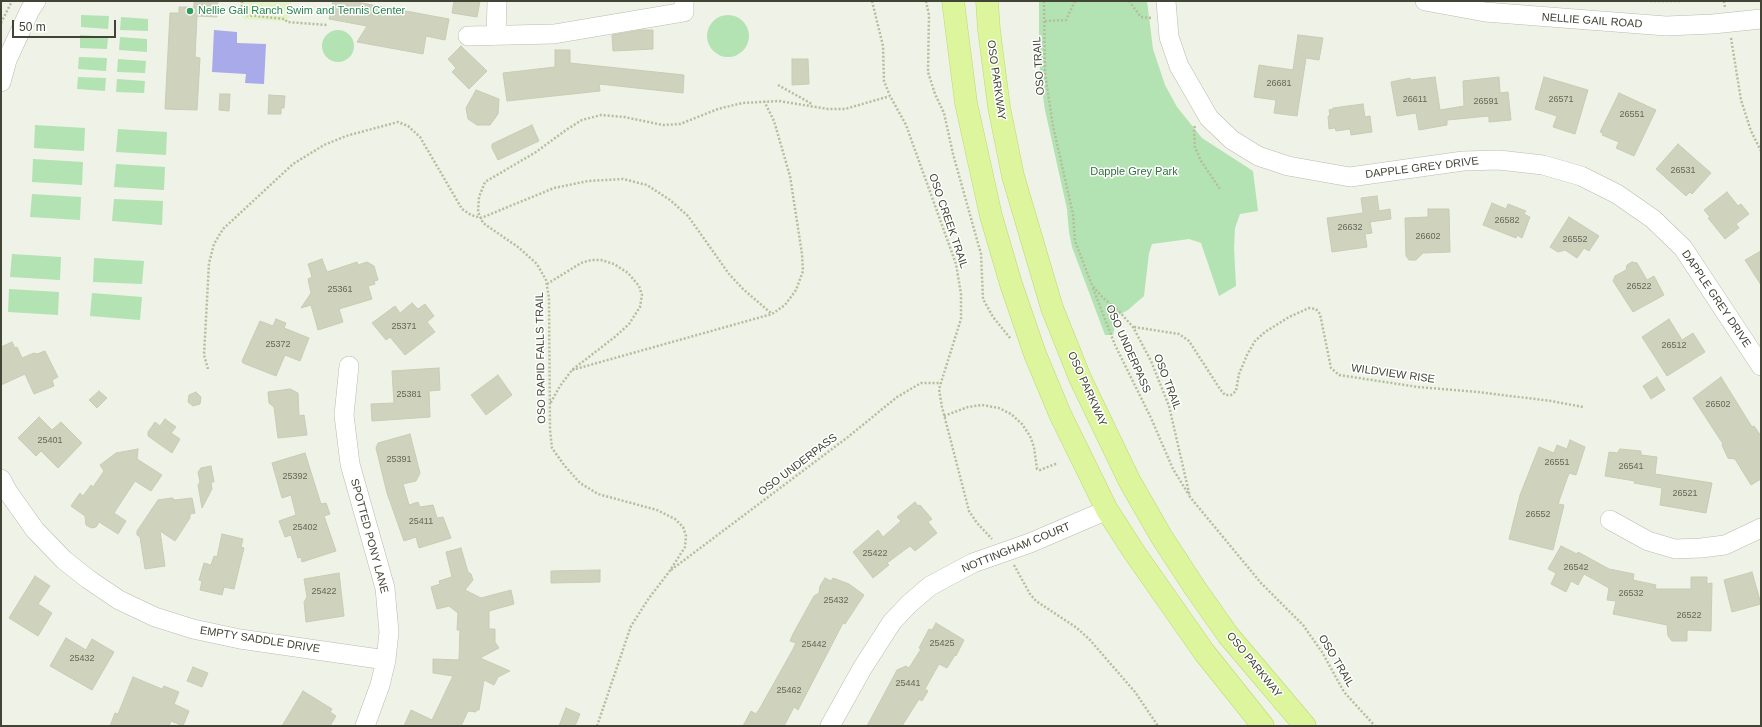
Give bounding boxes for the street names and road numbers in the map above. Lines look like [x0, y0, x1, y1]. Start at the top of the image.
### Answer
street label: NELLIE GAIL ROAD [1541, 11, 1643, 31]
street label: OSO TRAIL [1030, 36, 1048, 96]
street label: OSO PARKWAY [984, 39, 1008, 121]
street label: DAPPLE GREY DRIVE [1364, 154, 1480, 182]
street label: OSO CREEK TRAIL [926, 172, 970, 270]
street label: DAPPLE GREY DRIVE [1679, 248, 1753, 350]
street label: OSO RAPID FALLS TRAIL [533, 292, 549, 424]
street label: OSO UNDERPASS [1103, 303, 1153, 395]
street label: OSO PARKWAY [1065, 350, 1109, 428]
street label: OSO TRAIL [1150, 352, 1184, 412]
street label: WILDVIEW RISE [1350, 362, 1436, 386]
street label: OSO UNDERPASS [756, 431, 840, 499]
street label: SPOTTED PONY LANE [347, 477, 391, 595]
street label: NOTTINGHAM COURT [960, 520, 1072, 576]
street label: EMPTY SADDLE DRIVE [199, 624, 321, 656]
street label: OSO PARKWAY [1224, 630, 1284, 700]
street label: OSO TRAIL [1315, 632, 1357, 690]

